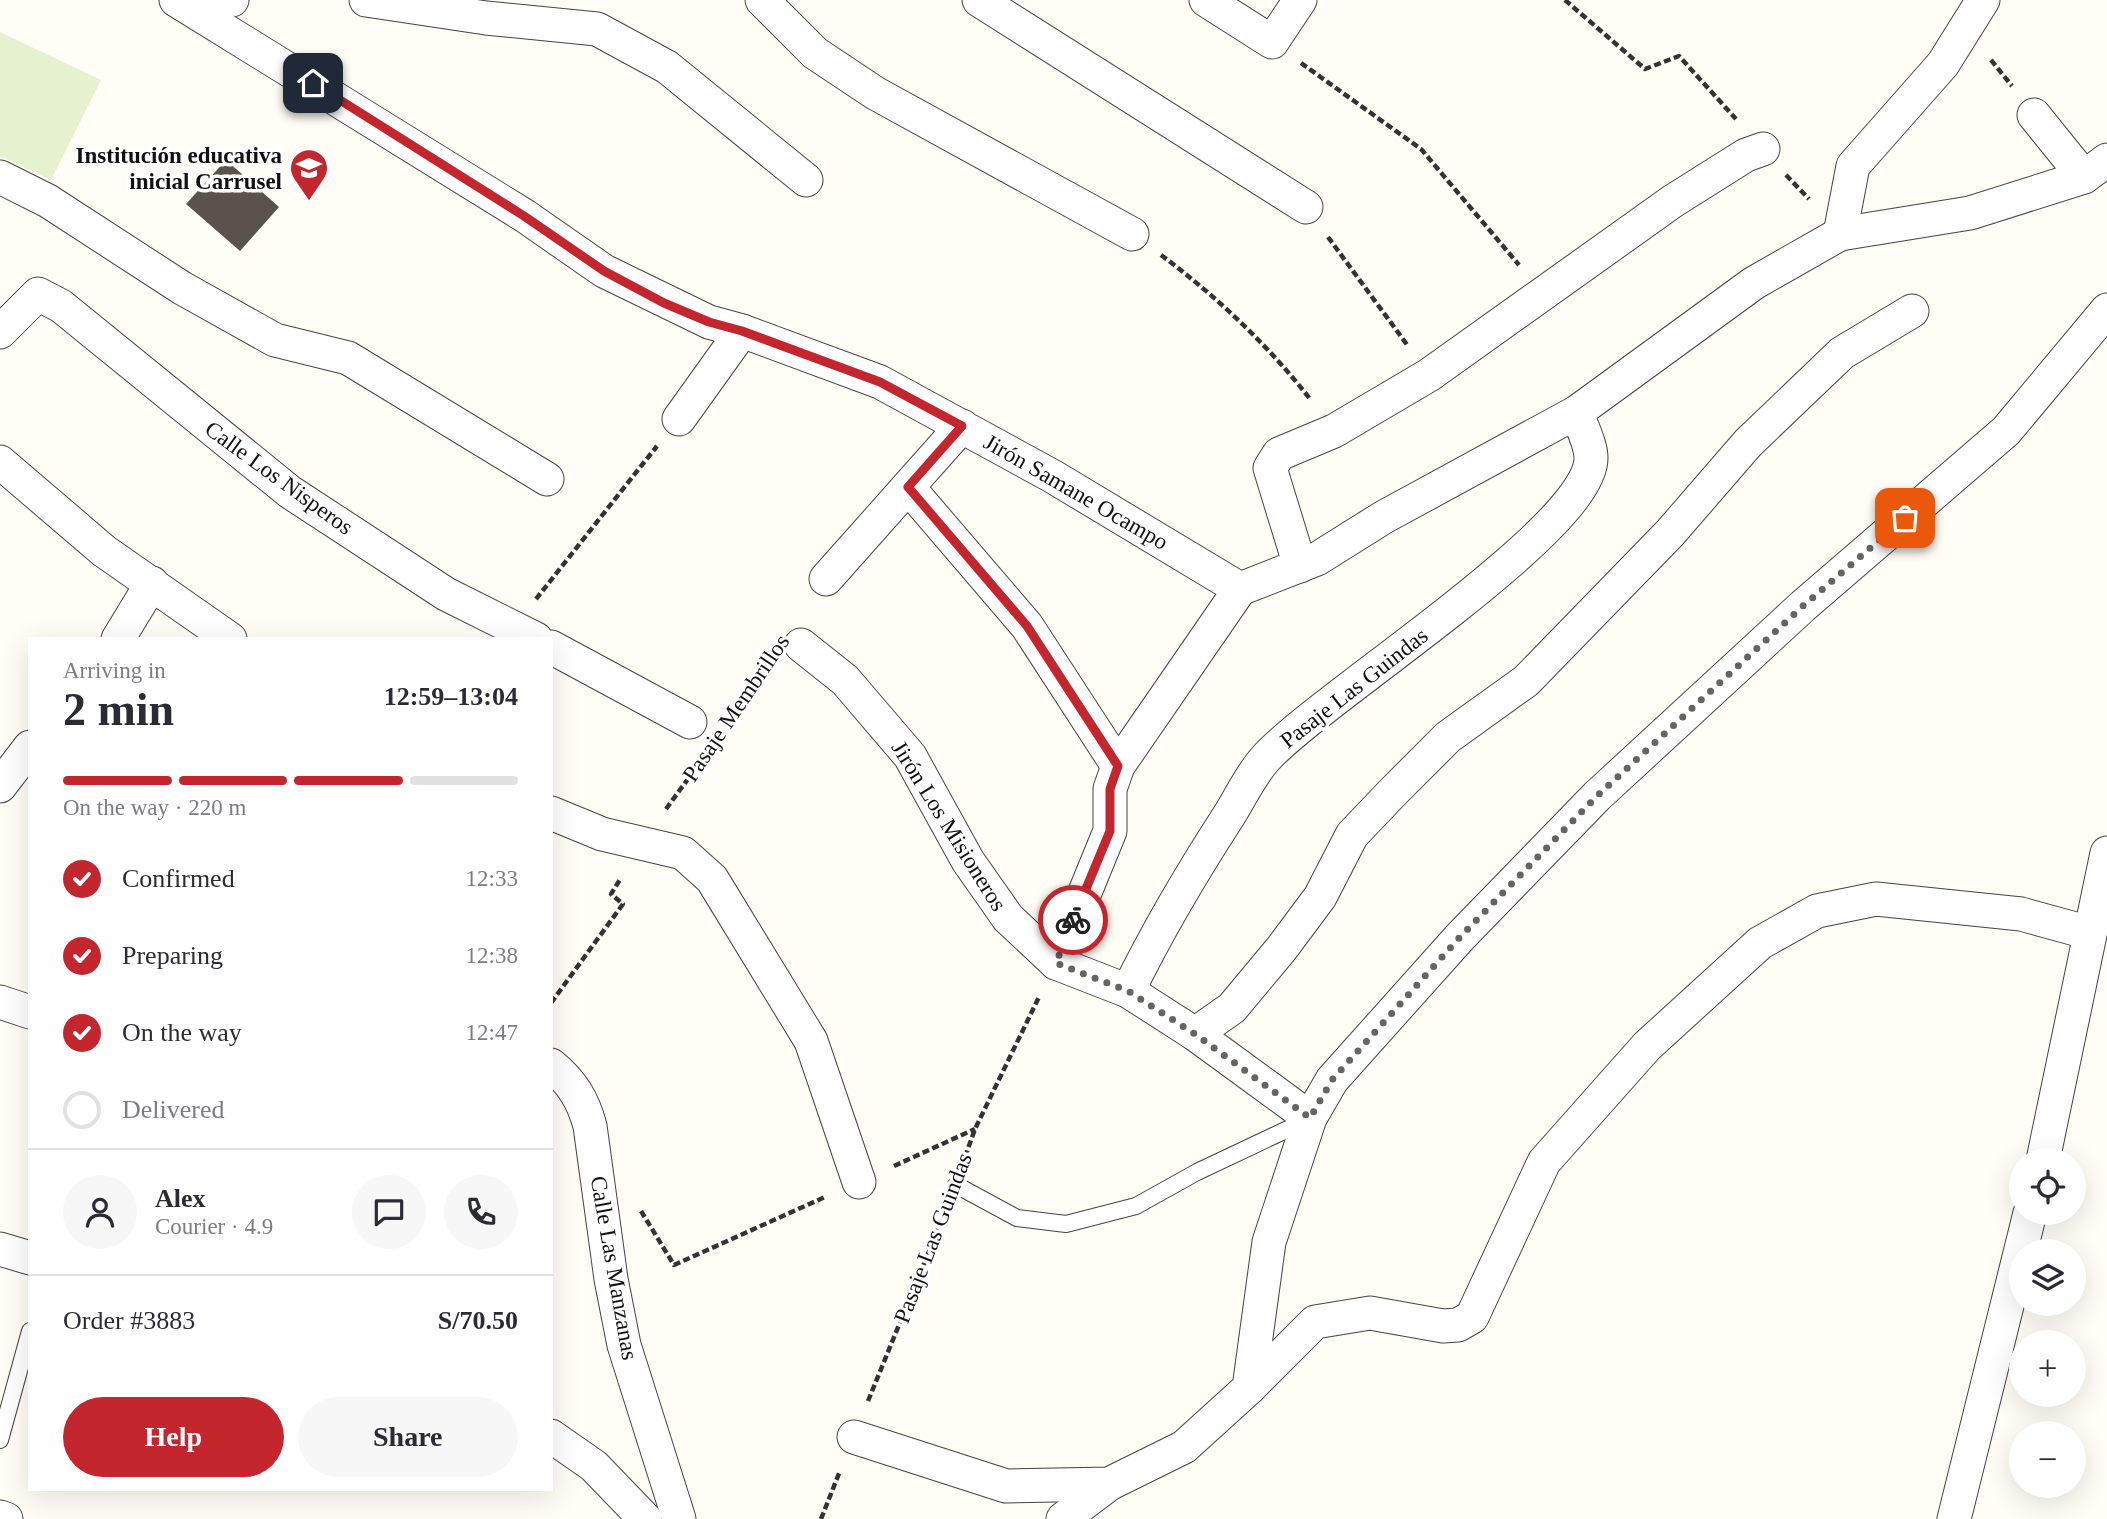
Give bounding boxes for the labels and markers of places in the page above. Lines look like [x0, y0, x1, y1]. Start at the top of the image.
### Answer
pin [283, 53, 343, 113]
place label: Institución educativa inicial Carrusel [76, 143, 282, 194]
school or university icon: Institución educativa inicial Carrusel [288, 147, 330, 202]
pin [1875, 488, 1935, 548]

